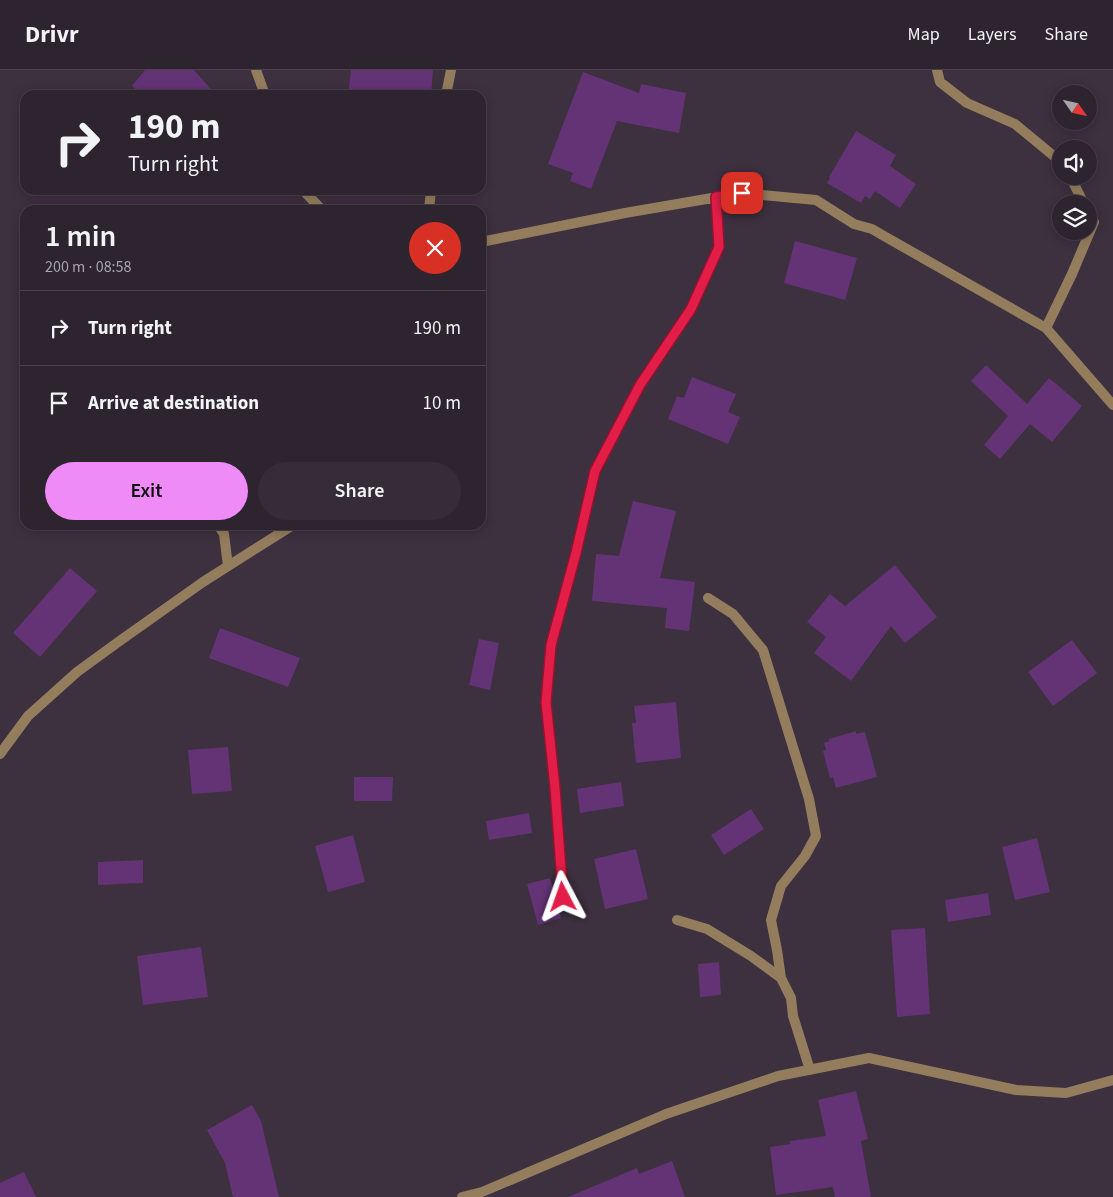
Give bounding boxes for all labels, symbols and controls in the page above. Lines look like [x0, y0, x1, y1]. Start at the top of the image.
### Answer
text: Drivr [25, 17, 79, 52]
text: Map [908, 22, 940, 47]
text: Layers [968, 22, 1017, 47]
text: Share [1045, 22, 1088, 47]
north arrow [1052, 85, 1098, 130]
map controls [1052, 85, 1097, 240]
text: 190 m [128, 102, 220, 152]
icon: right [45, 110, 110, 175]
button: sound [1052, 140, 1097, 185]
text: Turn right [128, 148, 218, 180]
pin [721, 172, 763, 214]
icon: arrive [728, 179, 756, 207]
button: layers [1052, 195, 1097, 240]
text: 1 min [45, 215, 116, 258]
button: close [409, 222, 461, 274]
text: 200 m · 08:58 [45, 256, 132, 278]
icon: right [45, 314, 73, 342]
text: Turn right [88, 315, 172, 342]
text: 190 m [413, 315, 461, 342]
icon: arrive [45, 389, 73, 417]
text: Arrive at destination [88, 390, 259, 417]
text: 10 m [423, 390, 461, 417]
button: Exit [45, 462, 248, 520]
button: Share [258, 462, 461, 520]
position arrow [536, 870, 588, 922]

